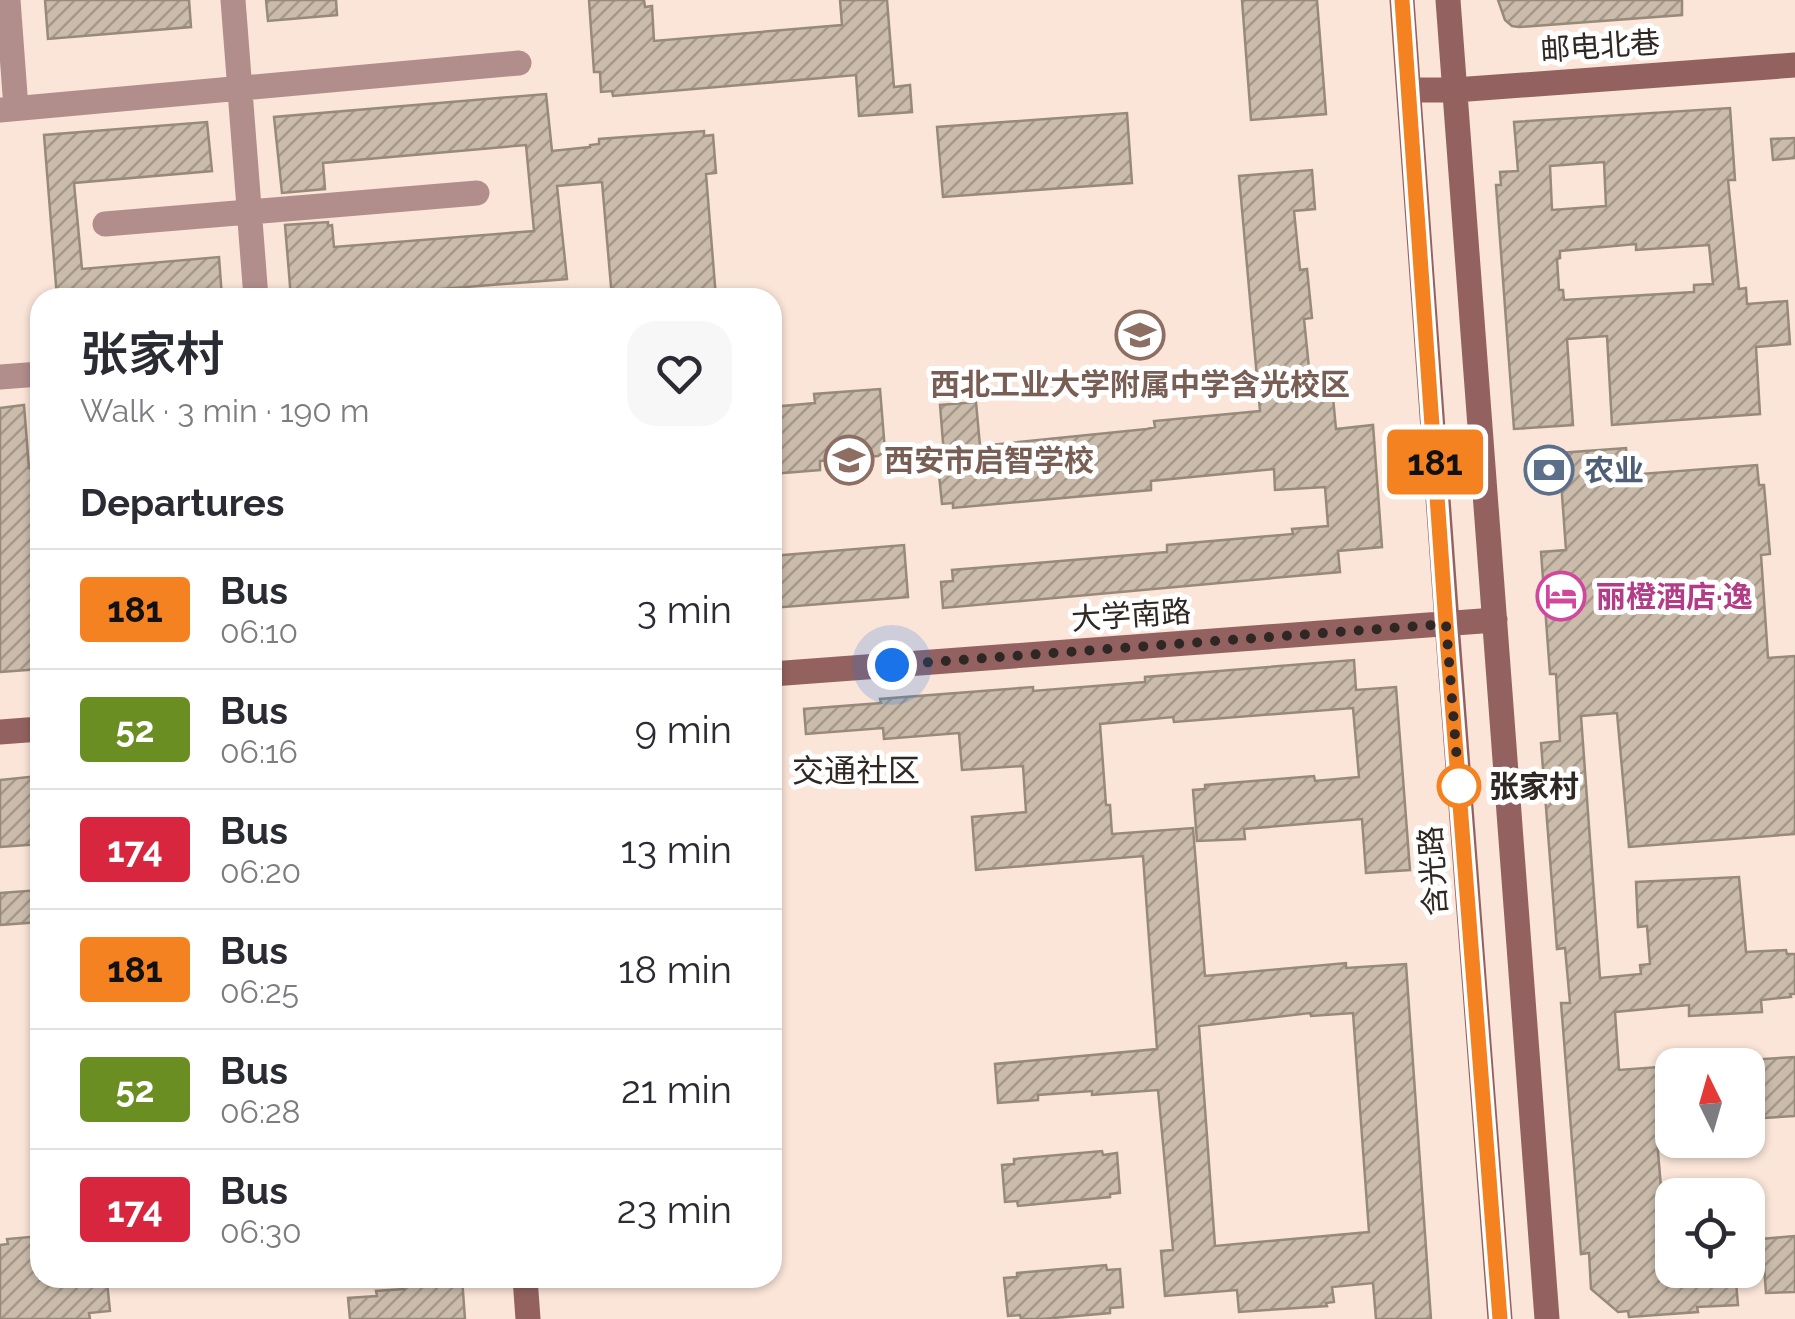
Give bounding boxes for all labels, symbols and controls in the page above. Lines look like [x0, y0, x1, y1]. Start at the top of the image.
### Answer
street label: 邮电北巷 [1539, 24, 1661, 68]
school or university icon: 西北工业大学附属中学含光校区 [1114, 309, 1166, 361]
button: heart [627, 321, 732, 426]
text: 张家村 [80, 326, 224, 382]
place label: 西北工业大学附属中学含光校区 [930, 367, 1350, 402]
text: Walk · 3 min · 190 m [80, 392, 370, 429]
line badge: 181 [1378, 430, 1492, 494]
school or university icon: 西安市启智学校 [823, 434, 875, 486]
text: 181 [1407, 442, 1463, 483]
place label: 西安市启智学校 [884, 443, 1094, 478]
bank icon: 农业 [1523, 444, 1575, 496]
place label: 农业 [1584, 453, 1644, 488]
text: Departures [80, 480, 285, 525]
text: Bus [220, 568, 288, 613]
hotel icon: 丽橙酒店·逸 [1535, 570, 1587, 622]
place label: 丽橙酒店·逸 [1596, 579, 1753, 614]
text: 3 min [637, 587, 732, 632]
text: 181 [107, 589, 163, 630]
street label: 大学南路 [1070, 593, 1192, 637]
text: 06:10 [220, 613, 298, 650]
your location [867, 640, 917, 690]
text: Bus [220, 688, 288, 733]
text: 9 min [635, 707, 732, 752]
text: 52 [115, 709, 155, 750]
text: 06:16 [220, 733, 298, 770]
district label: 交通社区 [792, 752, 920, 789]
marker: 张家村 [1438, 765, 1480, 807]
place label: 张家村 [1489, 769, 1579, 804]
text: Bus [220, 808, 288, 853]
street label: 含光路 [1412, 825, 1454, 917]
text: 13 min [620, 827, 732, 872]
text: 174 [107, 829, 163, 870]
text: 06:20 [220, 853, 301, 890]
text: Bus [220, 928, 288, 973]
text: 18 min [618, 947, 732, 992]
text: 181 [107, 949, 163, 990]
text: 06:25 [220, 973, 299, 1010]
text: Bus [220, 1048, 288, 1093]
north arrow [1655, 1048, 1765, 1158]
map controls [1655, 1048, 1765, 1288]
text: 21 min [621, 1067, 732, 1112]
text: 52 [115, 1069, 155, 1110]
text: 06:28 [220, 1093, 301, 1130]
text: Bus [220, 1168, 288, 1213]
button: locate [1655, 1178, 1765, 1288]
text: 23 min [617, 1187, 732, 1232]
text: 174 [107, 1189, 163, 1230]
text: 06:30 [220, 1213, 302, 1250]

